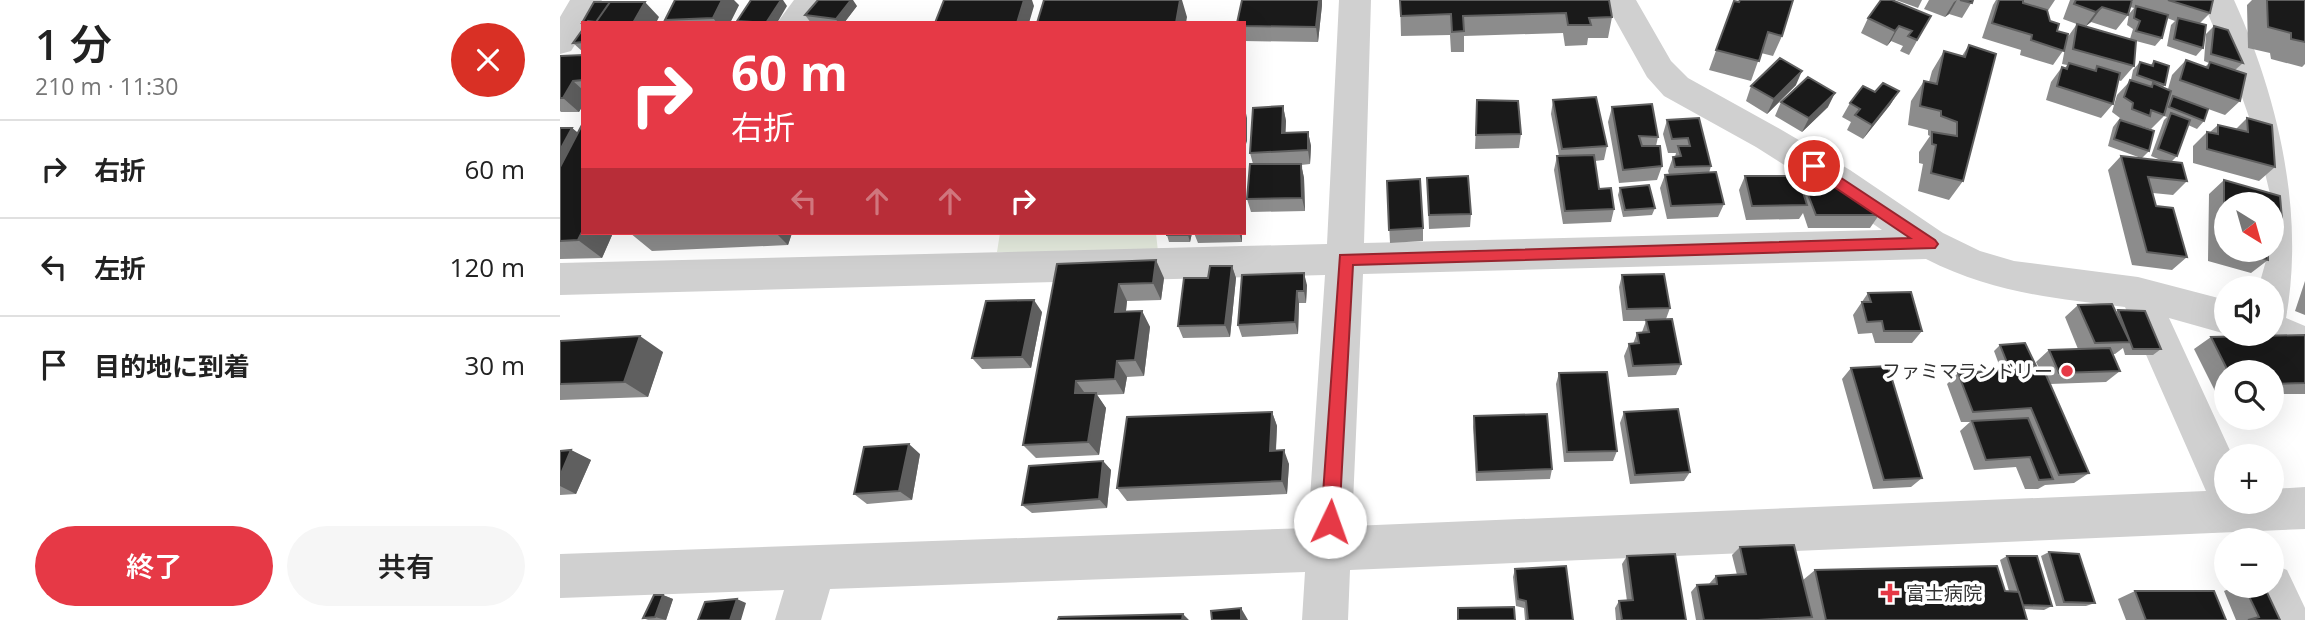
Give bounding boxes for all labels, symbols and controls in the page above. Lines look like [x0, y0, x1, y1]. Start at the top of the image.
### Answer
text: 1 分 [35, 15, 112, 72]
button: close [451, 23, 525, 97]
text: 60 m [731, 39, 848, 105]
icon: right [616, 49, 707, 140]
text: 210 m · 11:30 [35, 70, 178, 102]
text: 右折 [731, 105, 795, 148]
pin [1784, 136, 1844, 196]
icon: arrive [1795, 147, 1833, 185]
icon: right [35, 150, 73, 188]
text: 60 m [464, 151, 525, 187]
text: 右折 [94, 152, 146, 188]
icon: left [785, 182, 823, 220]
icon: ahead [858, 182, 896, 220]
icon: ahead [931, 182, 969, 220]
icon: right [1004, 182, 1042, 220]
north arrow [2214, 192, 2284, 262]
map controls [2214, 192, 2284, 598]
icon: left [35, 248, 73, 286]
text: 120 m [450, 249, 525, 285]
text: 左折 [94, 250, 146, 286]
button: sound [2214, 276, 2284, 346]
icon: arrive [35, 346, 73, 384]
text: 30 m [464, 347, 525, 383]
text: 目的地に到着 [94, 348, 250, 384]
place label: ファミマランドリー [1882, 358, 2053, 384]
button: search [2214, 360, 2284, 430]
marker: ファミマランドリー [2059, 363, 2075, 379]
button: + [2214, 444, 2284, 514]
position arrow [1293, 485, 1367, 559]
button: 終了 [35, 526, 273, 606]
button: 共有 [287, 526, 525, 606]
button: − [2214, 528, 2284, 598]
place label: 富士病院 [1906, 580, 1982, 606]
marker: 富士病院 [1880, 583, 1900, 603]

